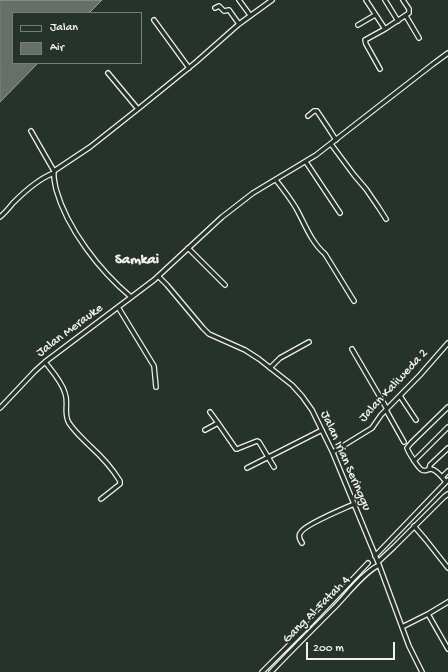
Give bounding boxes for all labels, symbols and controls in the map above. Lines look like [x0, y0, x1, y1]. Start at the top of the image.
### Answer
legend [12, 12, 142, 64]
text: Jalan [50, 21, 78, 35]
text: Air [50, 41, 64, 55]
district label: Samkai [115, 252, 159, 270]
street label: Jalan Merauke [34, 301, 106, 361]
street label: Jalan Kaliweda 2 [356, 346, 432, 426]
street label: Jalan Irian Seringgu [316, 409, 374, 513]
street label: Gang Al-Fatah 4 [280, 573, 354, 647]
scale bar [308, 634, 397, 660]
text: 200 m [313, 642, 344, 656]

